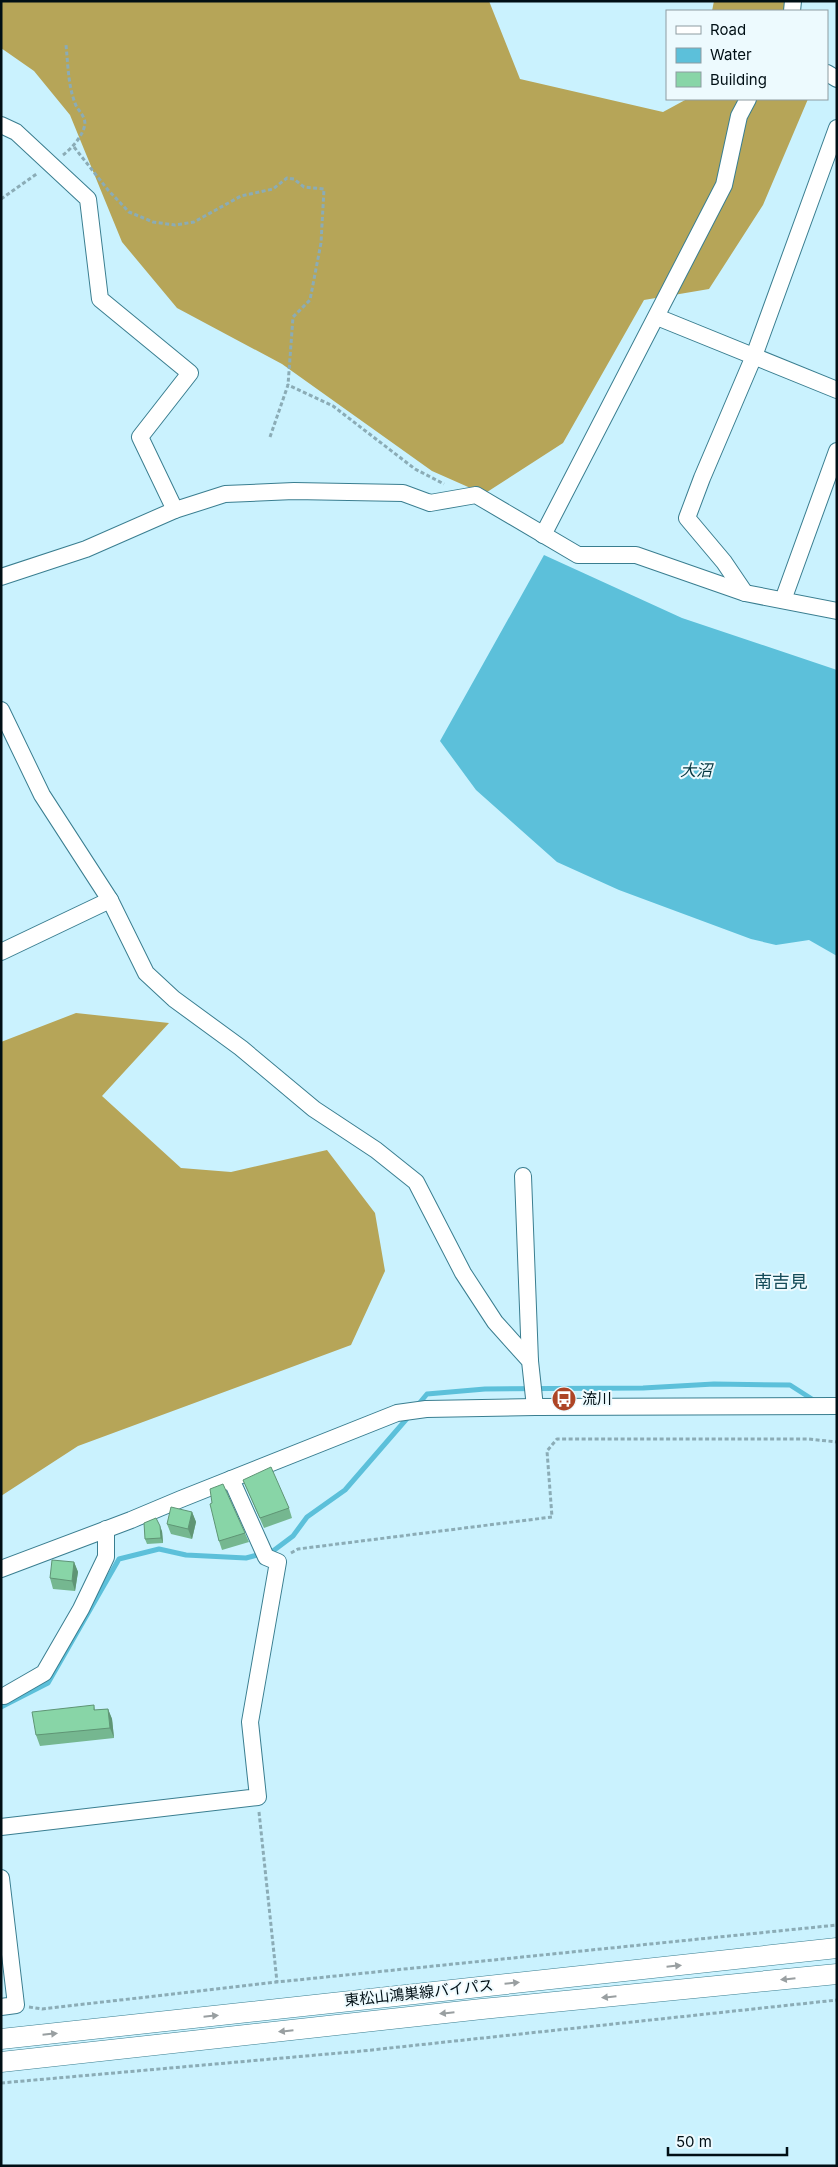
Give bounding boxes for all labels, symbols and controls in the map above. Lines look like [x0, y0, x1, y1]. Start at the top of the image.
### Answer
legend [666, 10, 828, 100]
text: Road [710, 20, 746, 39]
text: Water [710, 45, 752, 64]
text: Building [710, 70, 767, 89]
water label: 大沼 [680, 760, 714, 780]
district label: 南吉見 [754, 1271, 808, 1292]
bus stop icon: 流川 [551, 1386, 577, 1412]
place label: 流川 [582, 1389, 612, 1408]
one-way arrow [666, 1962, 682, 1970]
street label: 東松山鴻巣線バイパス [344, 1975, 494, 2010]
one-way arrow [780, 1975, 796, 1983]
one-way arrow [504, 1979, 520, 1987]
one-way arrow [601, 1993, 617, 2001]
one-way arrow [439, 2009, 455, 2017]
one-way arrow [204, 2012, 220, 2020]
one-way arrow [278, 2027, 294, 2035]
one-way arrow [42, 2029, 58, 2037]
scale bar [668, 2124, 787, 2156]
text: 50 m [676, 2132, 712, 2151]

